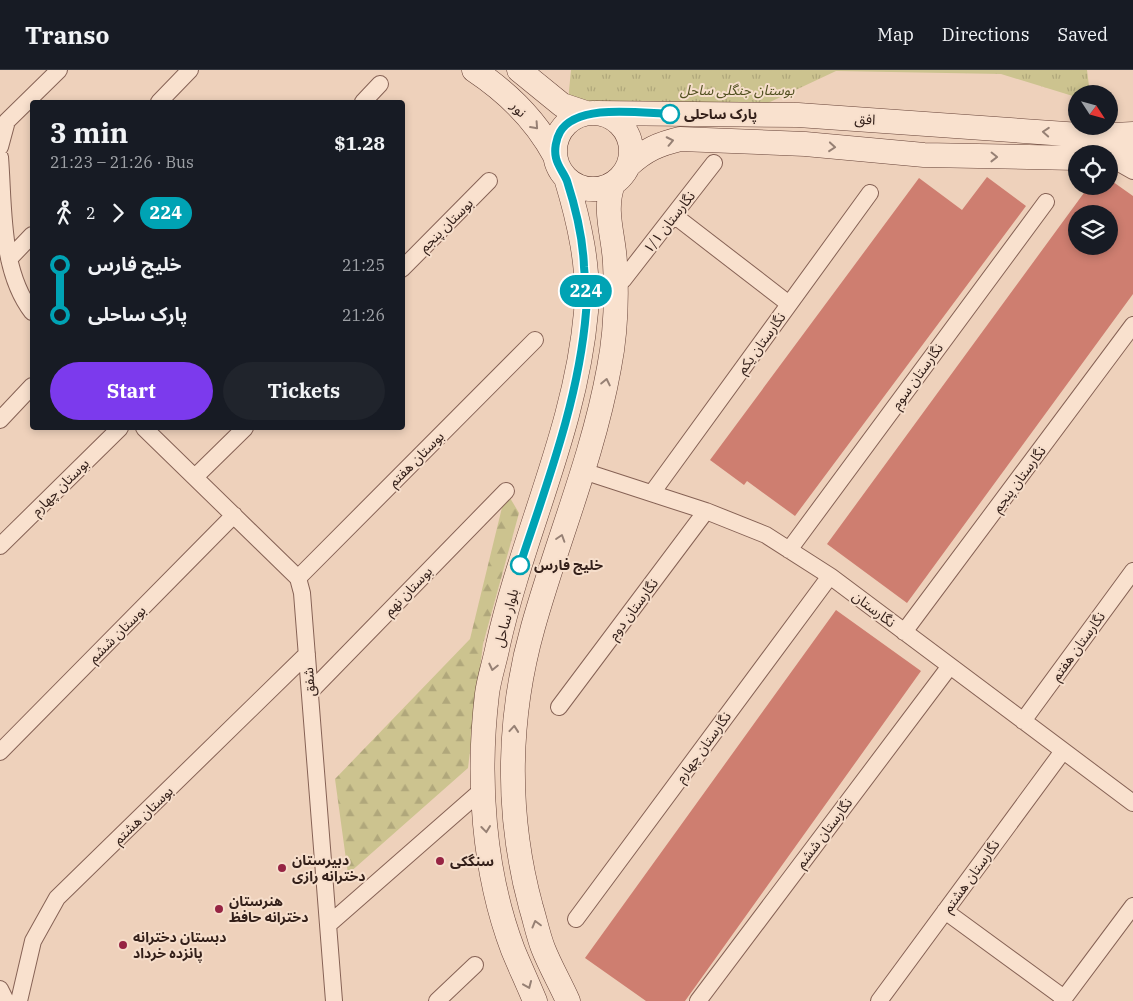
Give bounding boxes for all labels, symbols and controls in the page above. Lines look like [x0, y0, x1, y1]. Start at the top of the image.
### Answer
text: Transo [25, 19, 109, 51]
text: Map [877, 23, 914, 46]
text: Directions [942, 23, 1030, 46]
text: Saved [1058, 23, 1108, 46]
park label: بوستان جنگلی ساحل [680, 81, 794, 99]
north arrow [1068, 85, 1118, 135]
map controls [1068, 85, 1118, 255]
street label: نور [506, 96, 531, 121]
marker: پارک ساحلی [660, 104, 680, 124]
place label: پارک ساحلی [684, 105, 757, 124]
street label: افق [854, 109, 876, 130]
text: 3 min [50, 114, 128, 151]
one-way arrow [529, 121, 538, 130]
one-way arrow [1042, 127, 1050, 138]
text: $1.28 [334, 131, 385, 155]
one-way arrow [666, 136, 675, 147]
one-way arrow [829, 141, 837, 152]
button: locate [1068, 145, 1118, 195]
text: 21:23 – 21:26 · Bus [50, 152, 194, 172]
one-way arrow [991, 152, 999, 162]
street label: نگارستان ۱/۱ [639, 187, 699, 257]
street label: بوستان پنجم [415, 194, 478, 257]
icon: walk [50, 199, 78, 227]
icon: forward [104, 199, 132, 227]
text: 224 [150, 201, 182, 224]
text: 2 [86, 203, 96, 223]
button: layers [1068, 205, 1118, 255]
text: خلیج فارس [88, 252, 182, 276]
text: 21:25 [342, 255, 385, 275]
line badge: 224 [557, 275, 615, 307]
text: 224 [570, 279, 602, 302]
text: پارک ساحلی [88, 302, 187, 326]
text: 21:26 [342, 305, 385, 325]
street label: نگارستان یکم [733, 308, 791, 379]
street label: نگارستان سوم [887, 339, 949, 414]
button: Start [50, 362, 213, 420]
button: Tickets [223, 362, 385, 420]
one-way arrow [601, 377, 611, 386]
street label: بوستان هفتم [384, 427, 449, 492]
street label: نگارستان پنجم [988, 442, 1052, 517]
street label: بوستان چهارم [27, 454, 94, 521]
one-way arrow [555, 534, 565, 543]
marker: خلیج فارس [510, 555, 530, 575]
place label: خلیج فارس [534, 556, 603, 575]
street label: بوستان نهم [380, 562, 438, 621]
street label: نگارستان دوم [604, 574, 664, 645]
street label: بلوار ساحل [490, 587, 522, 649]
street label: نگارستان [849, 587, 899, 631]
street label: بوستان ششم [84, 601, 151, 668]
street label: نگارستان هفتم [1047, 608, 1111, 685]
one-way arrow [488, 663, 499, 672]
street label: شفق [299, 667, 320, 697]
street label: نگارستان چهارم [671, 708, 737, 787]
one-way arrow [509, 725, 520, 733]
street label: بوستان هشتم [109, 782, 178, 849]
street label: نگارستان ششم [792, 794, 858, 873]
one-way arrow [480, 825, 491, 833]
street label: نگارستان هشتم [938, 836, 1005, 917]
place label: دبیرستان دخترانه رازی [292, 851, 365, 885]
place label: سنگکی [450, 852, 494, 870]
marker: سنگکی [434, 855, 446, 867]
marker: دبیرستان دخترانه رازی [276, 862, 288, 874]
place label: هنرستان دخترانه حافظ [229, 892, 308, 926]
marker: هنرستان دخترانه حافظ [213, 903, 225, 915]
one-way arrow [531, 920, 542, 928]
place label: دبستان دخترانه پانزده خرداد [133, 928, 227, 963]
marker: دبستان دخترانه پانزده خرداد [117, 939, 129, 951]
one-way arrow [522, 980, 533, 989]

